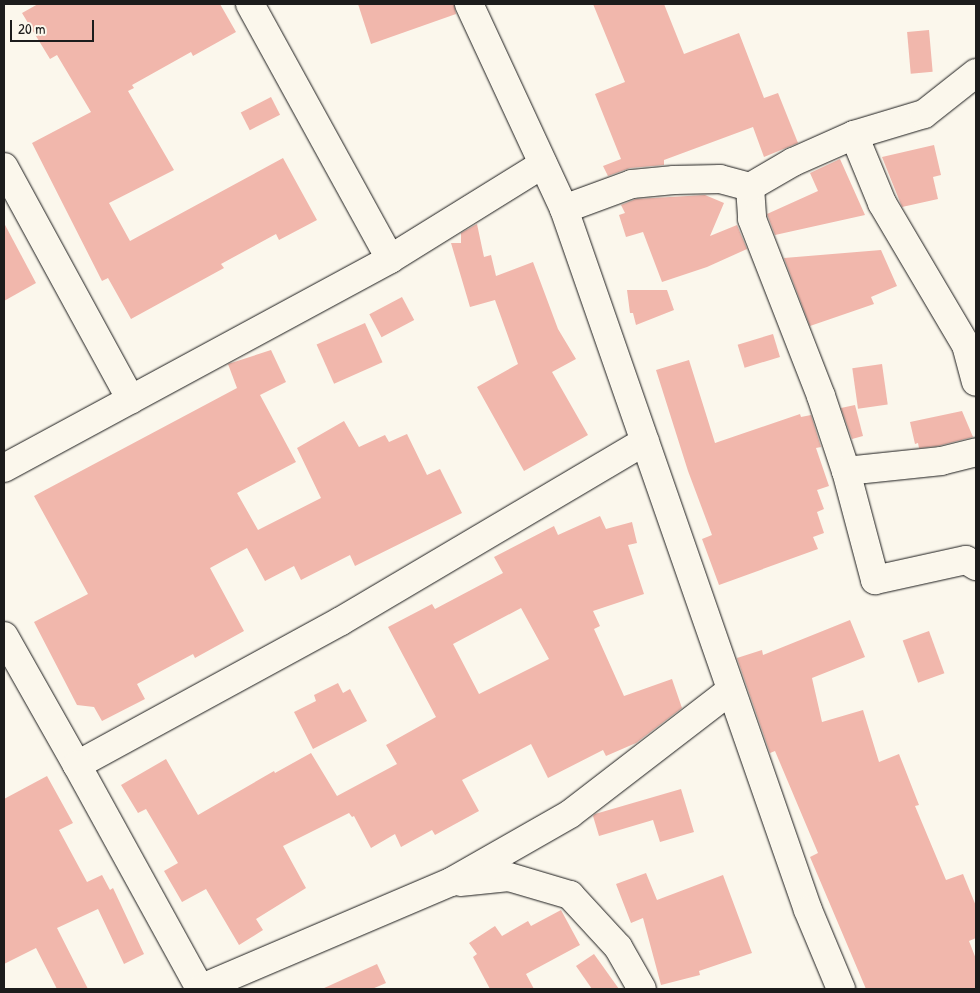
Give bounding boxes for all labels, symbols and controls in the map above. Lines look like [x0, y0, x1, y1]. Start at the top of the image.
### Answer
scale bar [12, 10, 96, 42]
text: 20 m [18, 18, 45, 39]

